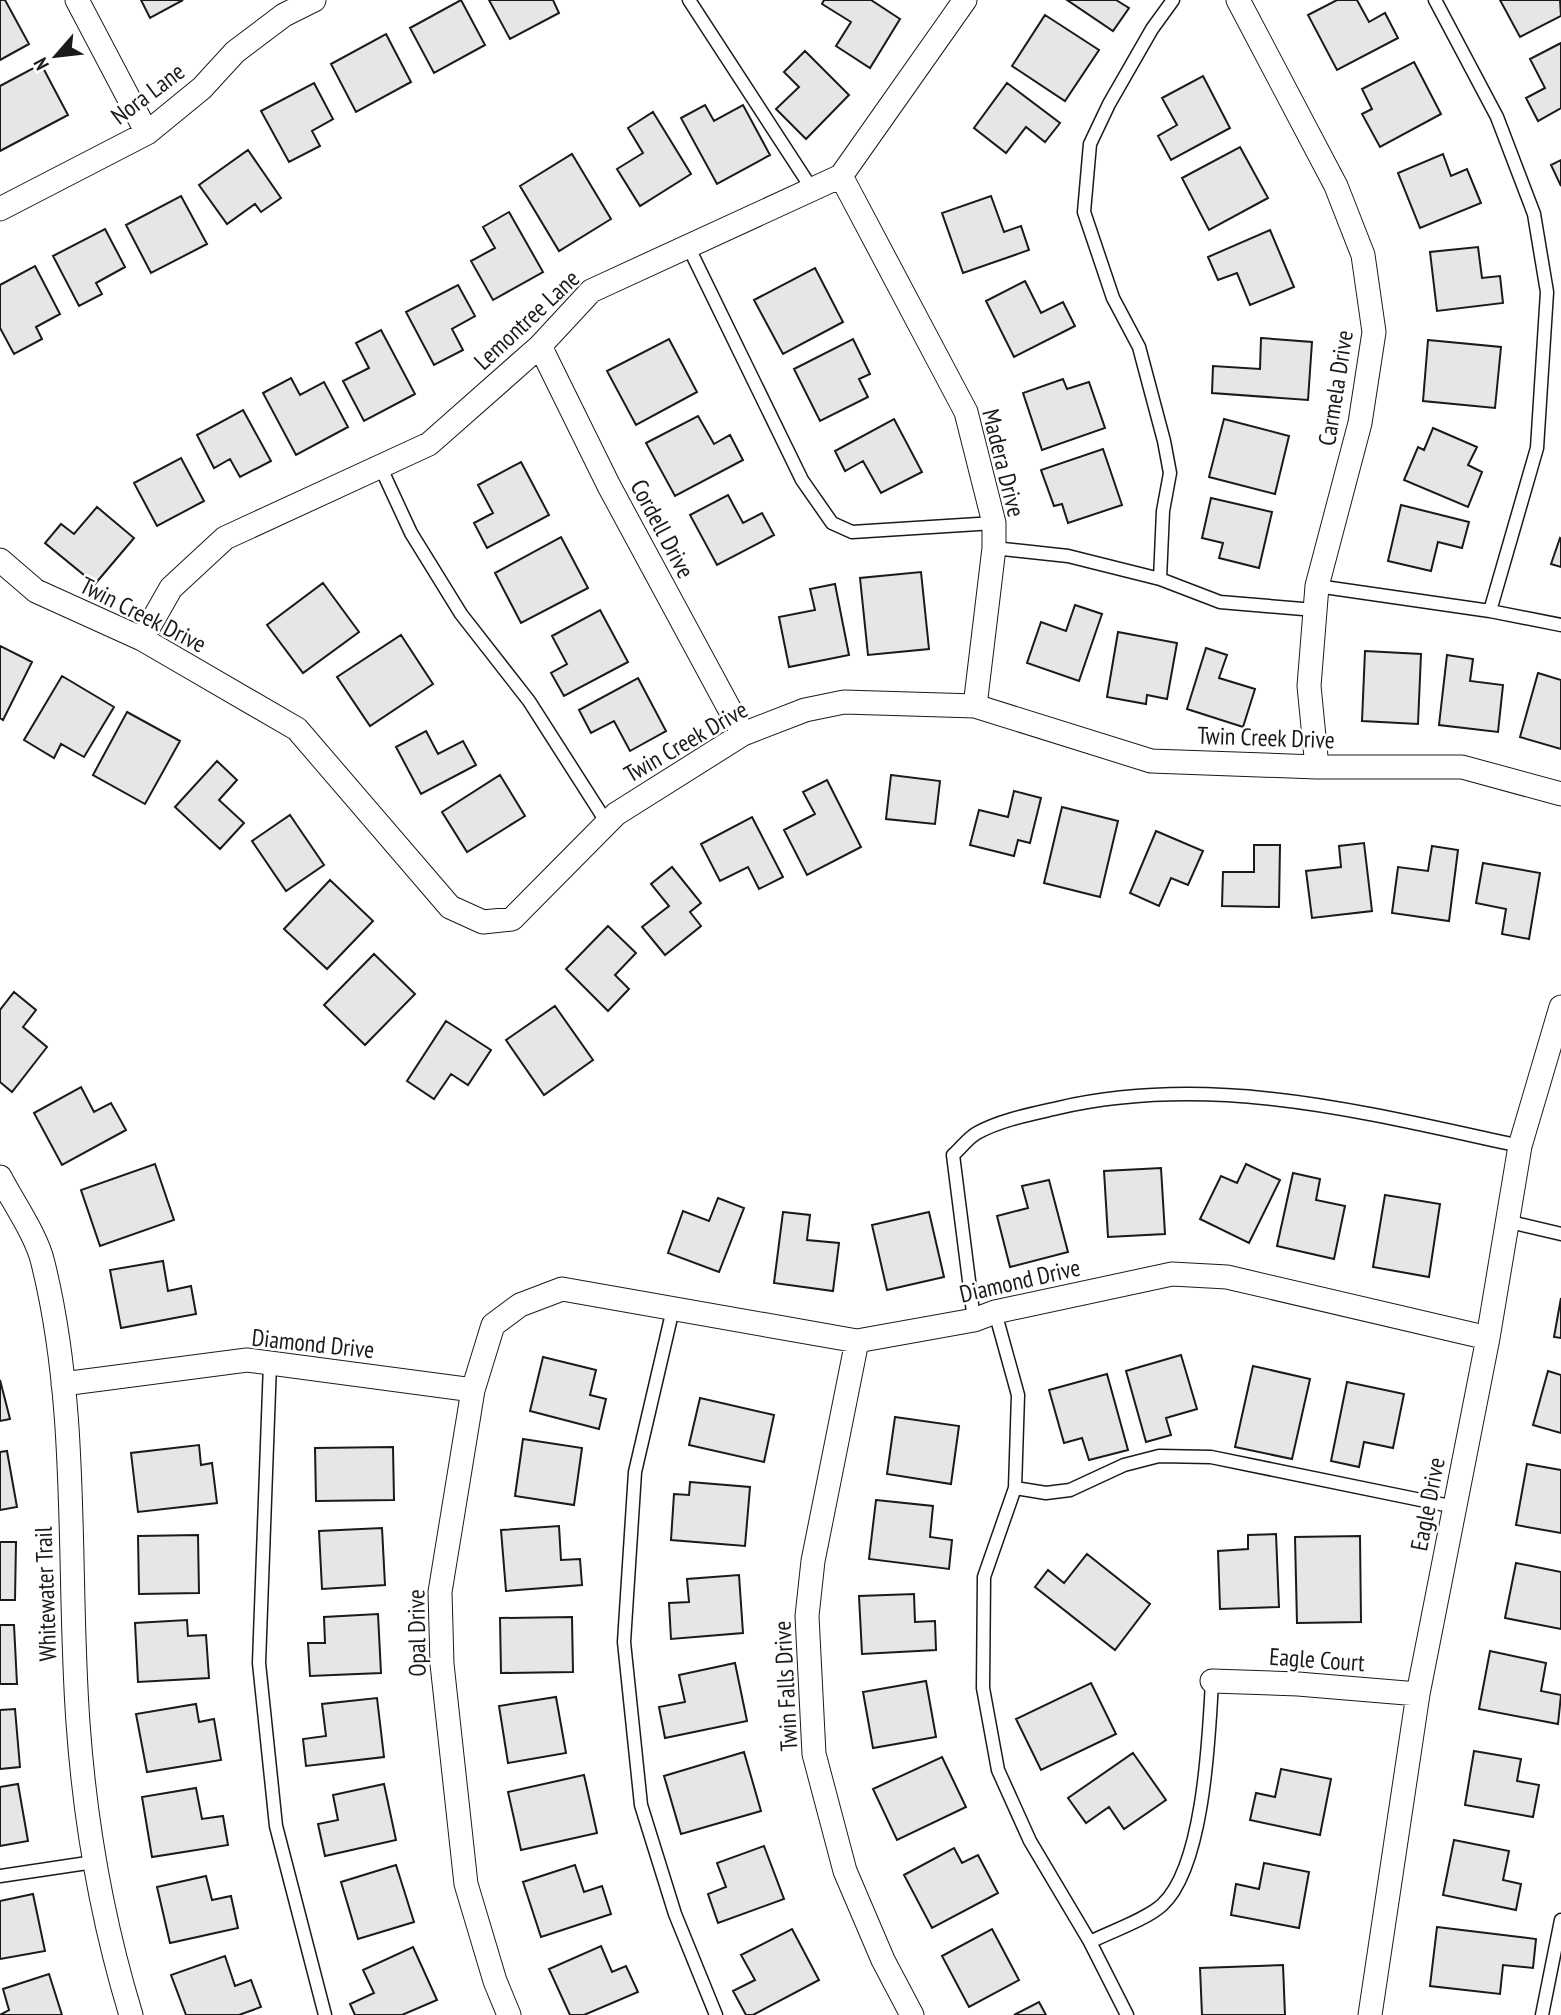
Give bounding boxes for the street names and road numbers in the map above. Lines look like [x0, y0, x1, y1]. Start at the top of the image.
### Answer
street label: Nora Lane [105, 56, 191, 131]
street label: Lemontree Lane [467, 263, 586, 376]
street label: Carmela Drive [1311, 328, 1360, 448]
street label: Madera Drive [975, 406, 1032, 520]
street label: Cordell Drive [624, 474, 701, 583]
street label: Twin Creek Drive [75, 570, 212, 660]
street label: Twin Creek Drive [618, 694, 753, 789]
street label: Twin Creek Drive [1197, 720, 1335, 755]
street label: Diamond Drive [956, 1252, 1083, 1309]
street label: Diamond Drive [250, 1322, 376, 1365]
street label: Eagle Drive [1403, 1455, 1452, 1553]
street label: Whitewater Trail [28, 1526, 63, 1662]
street label: Opal Drive [400, 1589, 433, 1677]
street label: Twin Falls Drive [767, 1620, 804, 1752]
street label: Eagle Court [1268, 1641, 1366, 1678]

